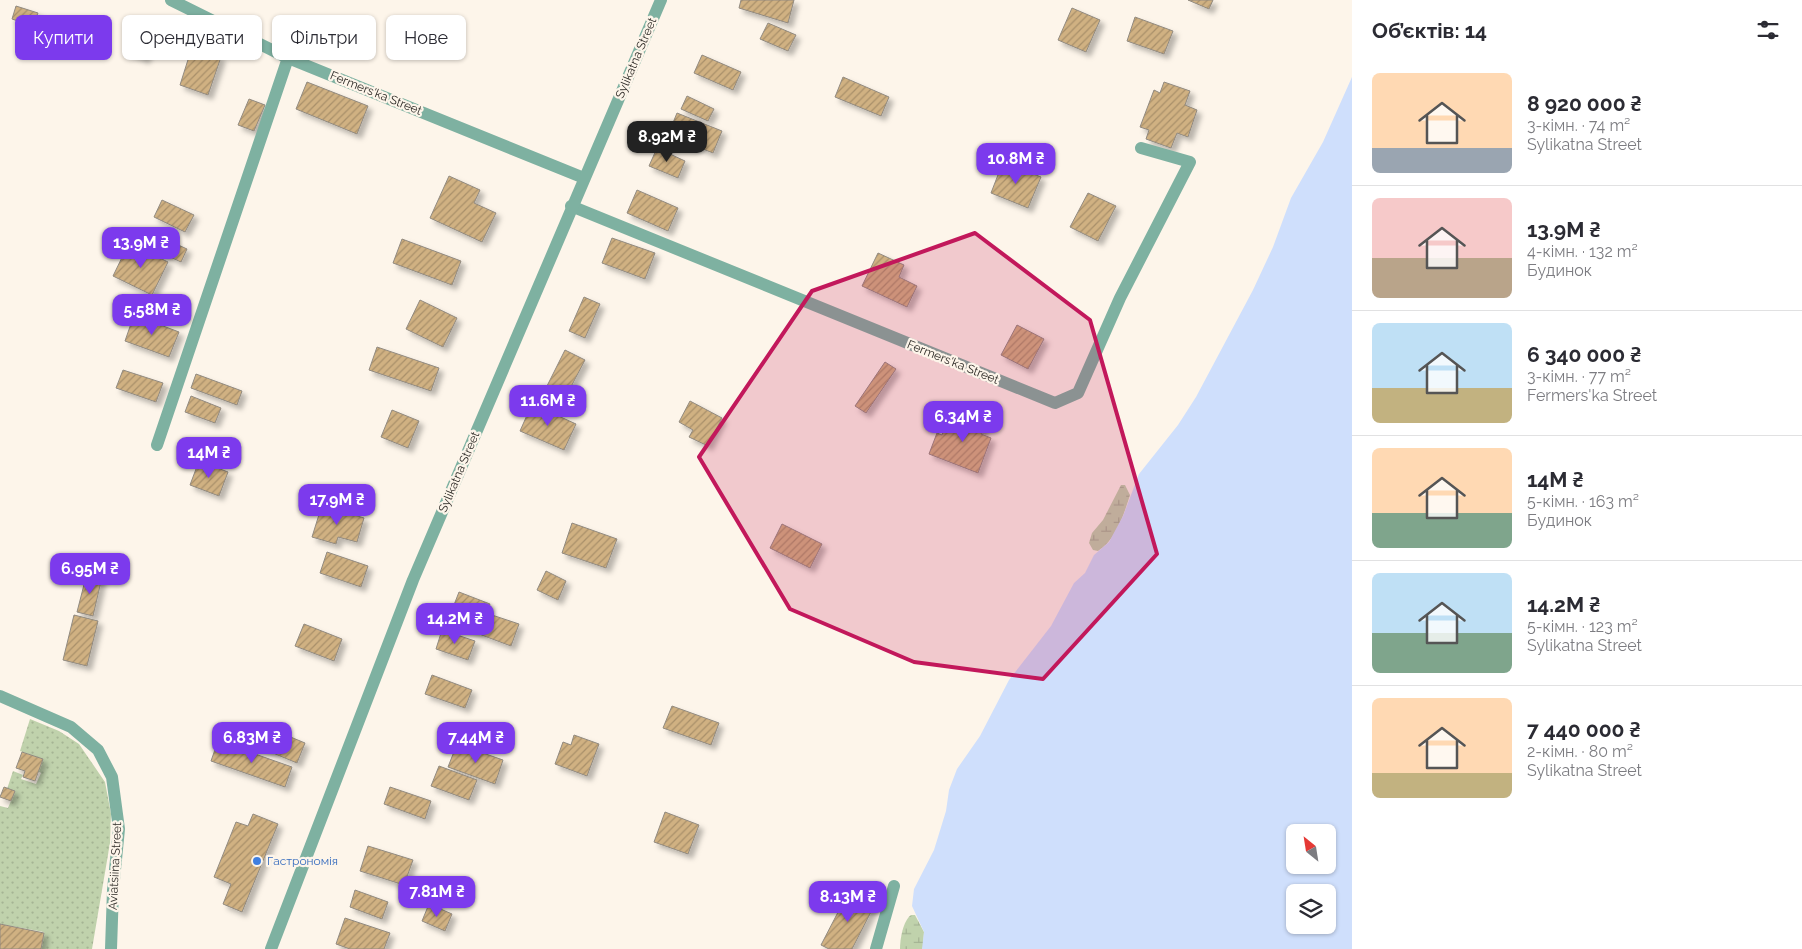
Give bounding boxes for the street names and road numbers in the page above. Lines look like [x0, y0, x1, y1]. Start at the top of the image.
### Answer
street label: Sylikatna Street [613, 16, 659, 100]
street label: Fermers'ka Street [328, 68, 424, 118]
street label: Fermers'ka Street [905, 337, 1001, 387]
street label: Sylikatna Street [436, 430, 482, 514]
street label: Aviatsiina Street [106, 822, 124, 910]

